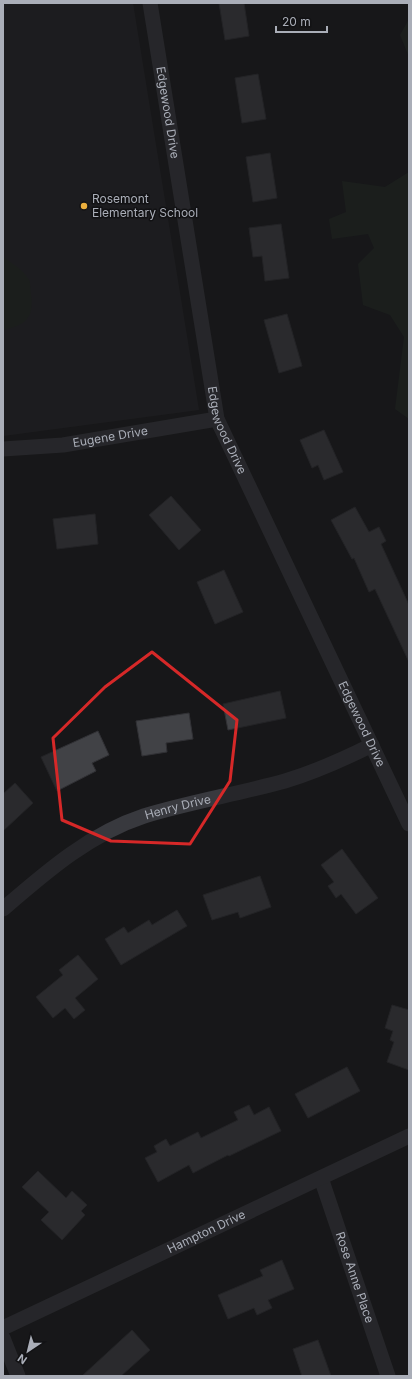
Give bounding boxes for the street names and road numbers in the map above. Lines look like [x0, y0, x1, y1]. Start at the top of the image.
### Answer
street label: Edgewood Drive [153, 65, 183, 160]
street label: Edgewood Drive [205, 385, 250, 476]
street label: Eugene Drive [71, 423, 149, 450]
street label: Edgewood Drive [335, 679, 389, 769]
street label: Henry Drive [143, 791, 212, 822]
street label: Hampton Drive [165, 1206, 248, 1256]
street label: Rose Anne Place [333, 1230, 378, 1325]

